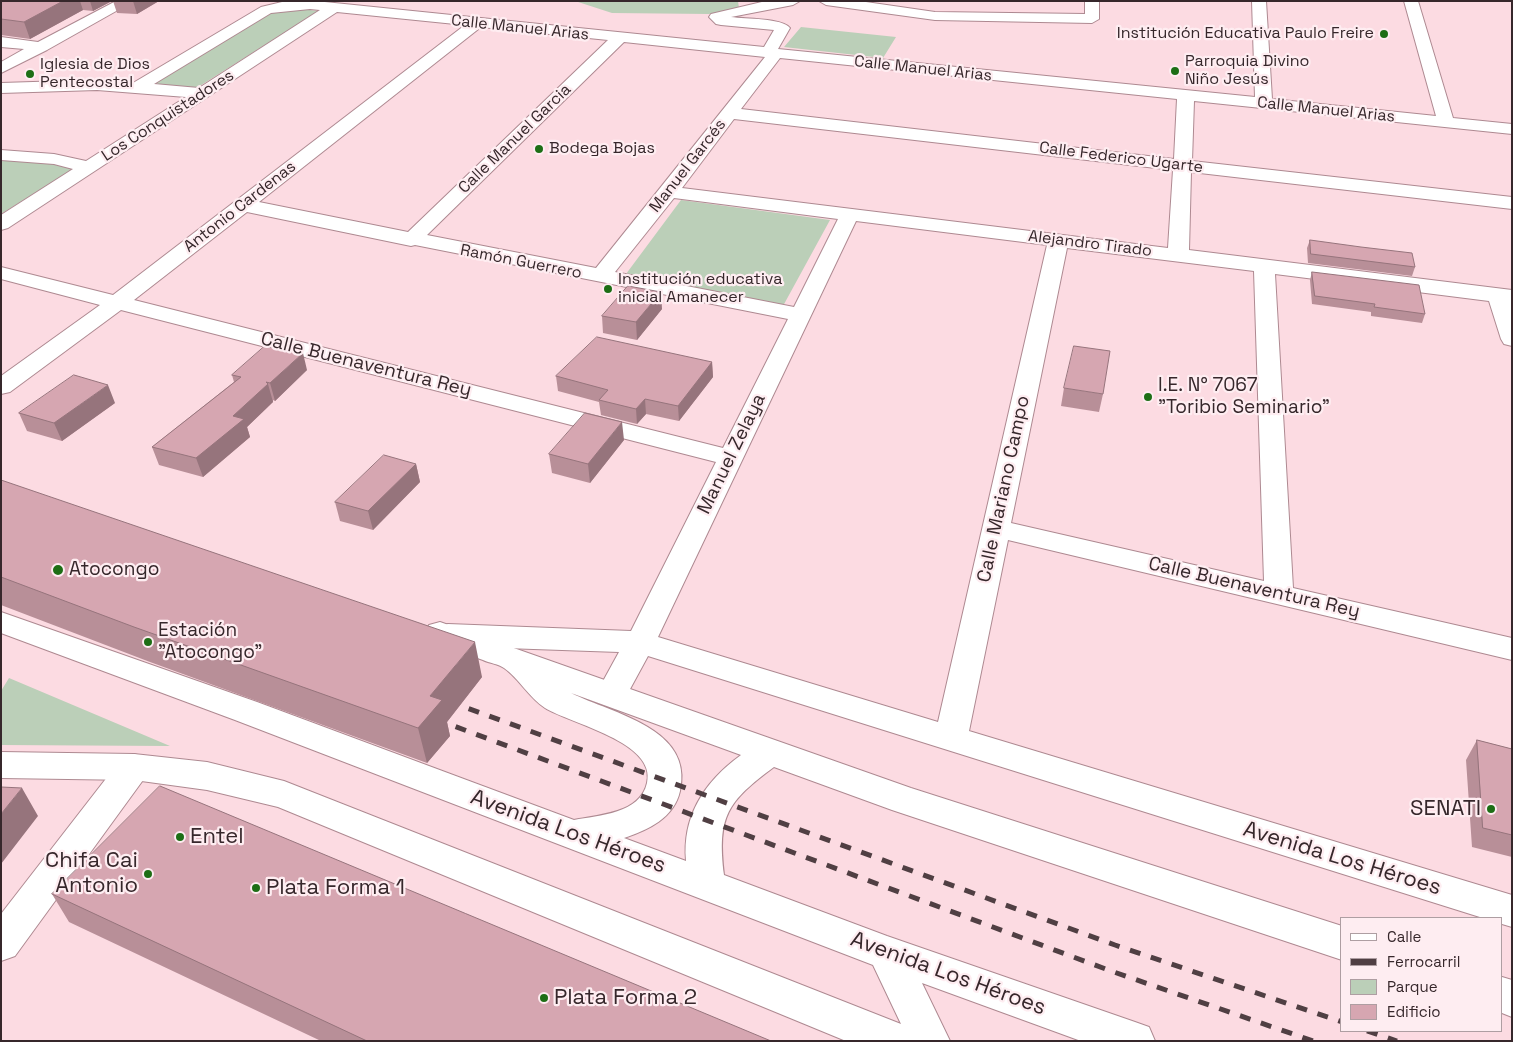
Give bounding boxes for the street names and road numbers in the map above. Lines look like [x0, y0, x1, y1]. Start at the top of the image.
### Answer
street label: Calle Manuel Arias [450, 11, 590, 45]
street label: Calle Manuel Arias [853, 52, 993, 86]
street label: Los Conquistadores [98, 66, 238, 166]
street label: Calle Manuel Garcia [455, 80, 575, 198]
street label: Calle Manuel Arias [1256, 93, 1396, 127]
street label: Manuel Garcés [646, 116, 730, 216]
street label: Calle Federico Ugarte [1038, 138, 1204, 178]
street label: Antonio Cardenas [180, 157, 300, 257]
street label: Alejandro Tirado [1027, 227, 1153, 261]
street label: Ramón Guerrero [459, 241, 583, 283]
street label: Calle Buenaventura Rey [258, 328, 474, 402]
street label: Manuel Zelaya [693, 390, 771, 518]
street label: Calle Mariano Campo [973, 394, 1035, 584]
street label: Calle Buenaventura Rey [1146, 553, 1362, 623]
street label: Avenida Los Héroes [467, 784, 669, 880]
street label: Avenida Los Héroes [1240, 816, 1444, 902]
street label: Avenida Los Héroes [847, 926, 1049, 1022]

